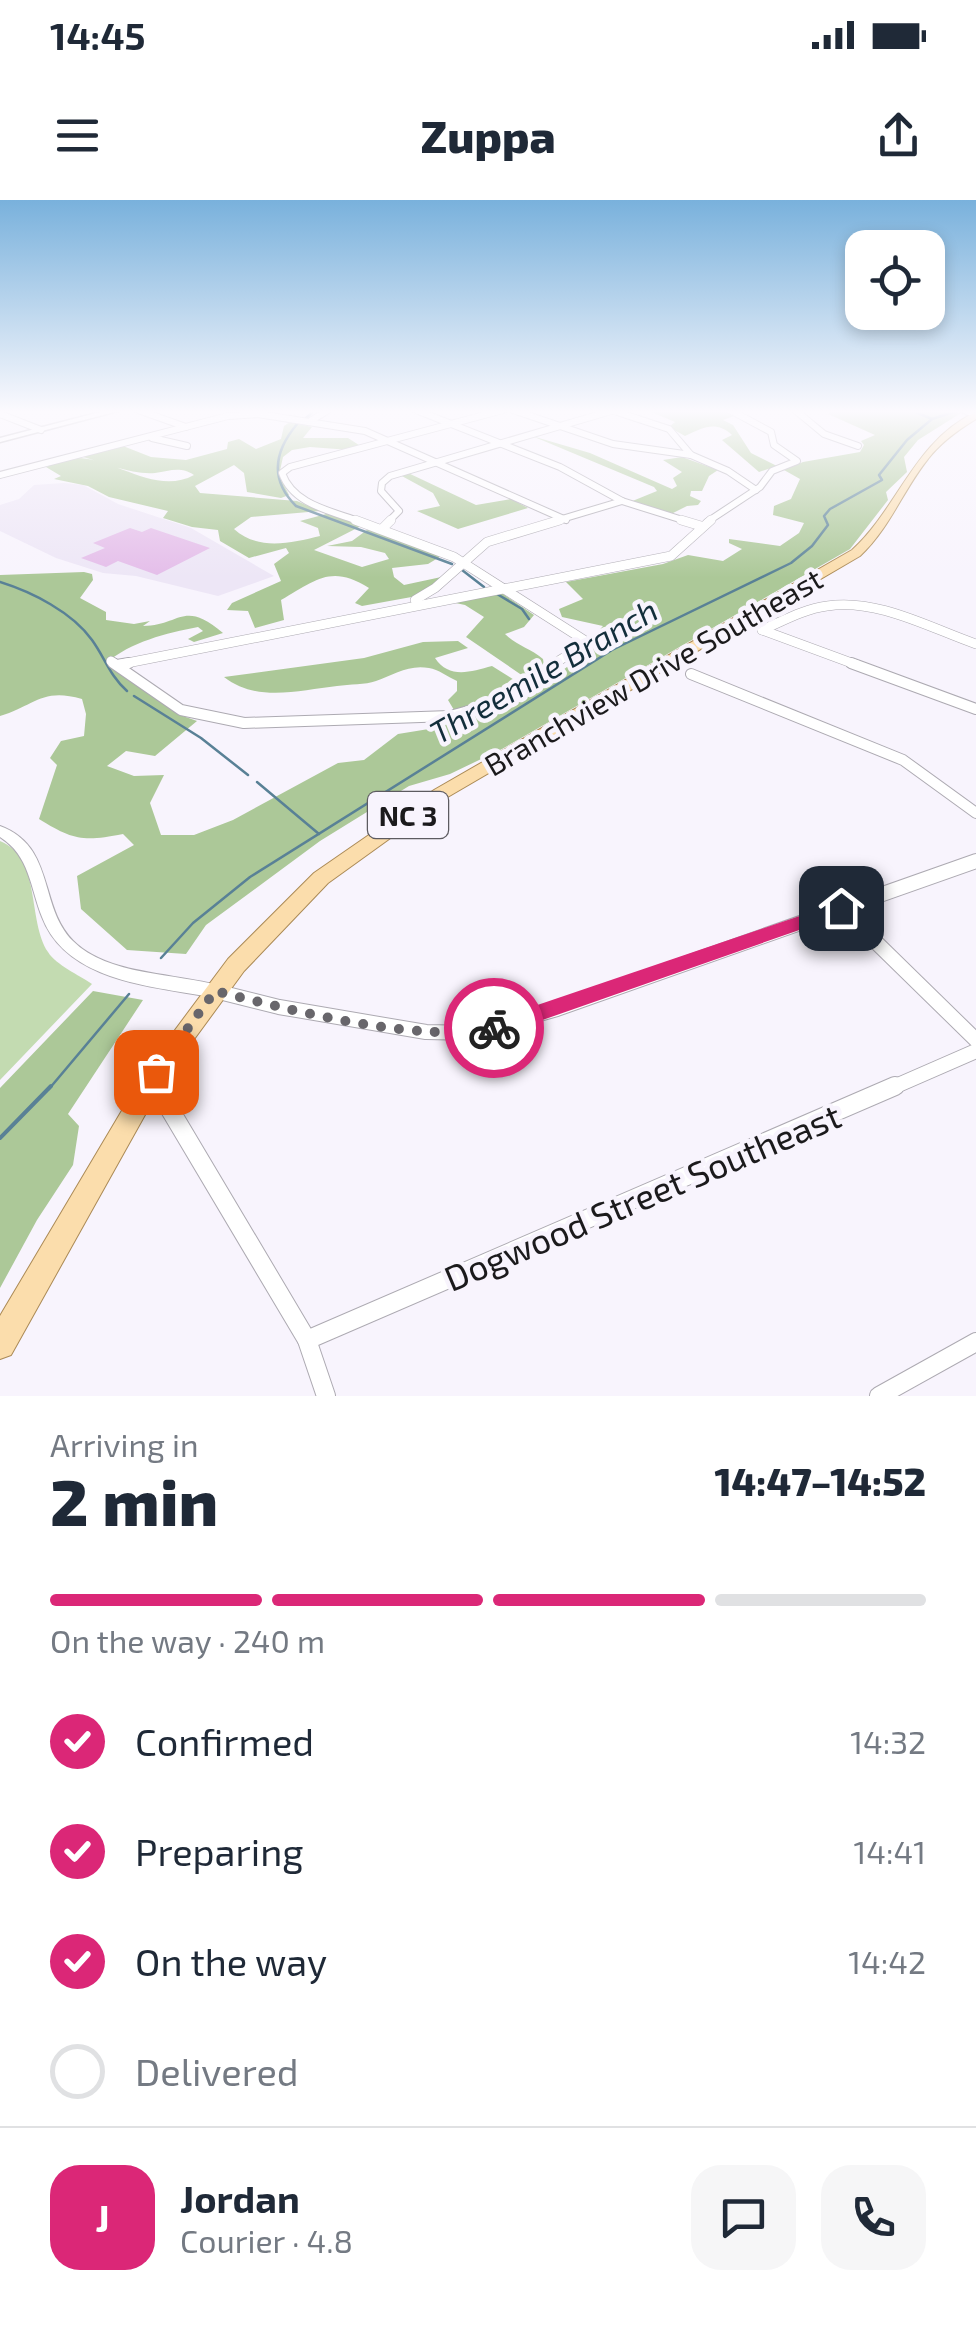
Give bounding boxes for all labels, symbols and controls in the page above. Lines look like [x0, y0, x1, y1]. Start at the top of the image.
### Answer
text: 14:45 [50, 12, 146, 58]
icon: menu [50, 108, 105, 163]
text: Zuppa [420, 108, 556, 162]
icon: share [871, 108, 926, 163]
map controls [845, 230, 945, 330]
button: locate [845, 230, 945, 330]
street label: Branchview Drive Southeast [478, 559, 828, 783]
water label: Threemile Branch [423, 590, 663, 750]
road number: NC 3 [368, 792, 448, 838]
pin [799, 866, 884, 951]
icon: home [814, 881, 869, 936]
courier [444, 978, 544, 1078]
icon: bike [467, 1001, 522, 1056]
pin [114, 1030, 199, 1115]
icon: bag [129, 1045, 184, 1100]
street label: Dogwood Street Southeast [438, 1093, 846, 1299]
text: Arriving in [50, 1425, 199, 1463]
text: 14:47–14:52 [714, 1458, 926, 1504]
text: 2 min [50, 1461, 218, 1539]
text: On the way · 240 m [50, 1621, 325, 1659]
icon: check [50, 1714, 105, 1769]
text: Confirmed [135, 1718, 314, 1764]
text: 14:32 [850, 1722, 926, 1760]
icon: check [50, 1824, 105, 1879]
text: Preparing [135, 1828, 303, 1874]
text: 14:41 [854, 1832, 926, 1870]
icon: check [50, 1934, 105, 1989]
text: On the way [135, 1938, 327, 1984]
text: 14:42 [848, 1942, 926, 1980]
text: Delivered [135, 2048, 299, 2094]
button: chat [691, 2165, 796, 2270]
button: phone [821, 2165, 926, 2270]
text: Jordan [180, 2175, 300, 2221]
text: J [95, 2194, 110, 2240]
text: Courier · 4.8 [180, 2221, 353, 2259]

